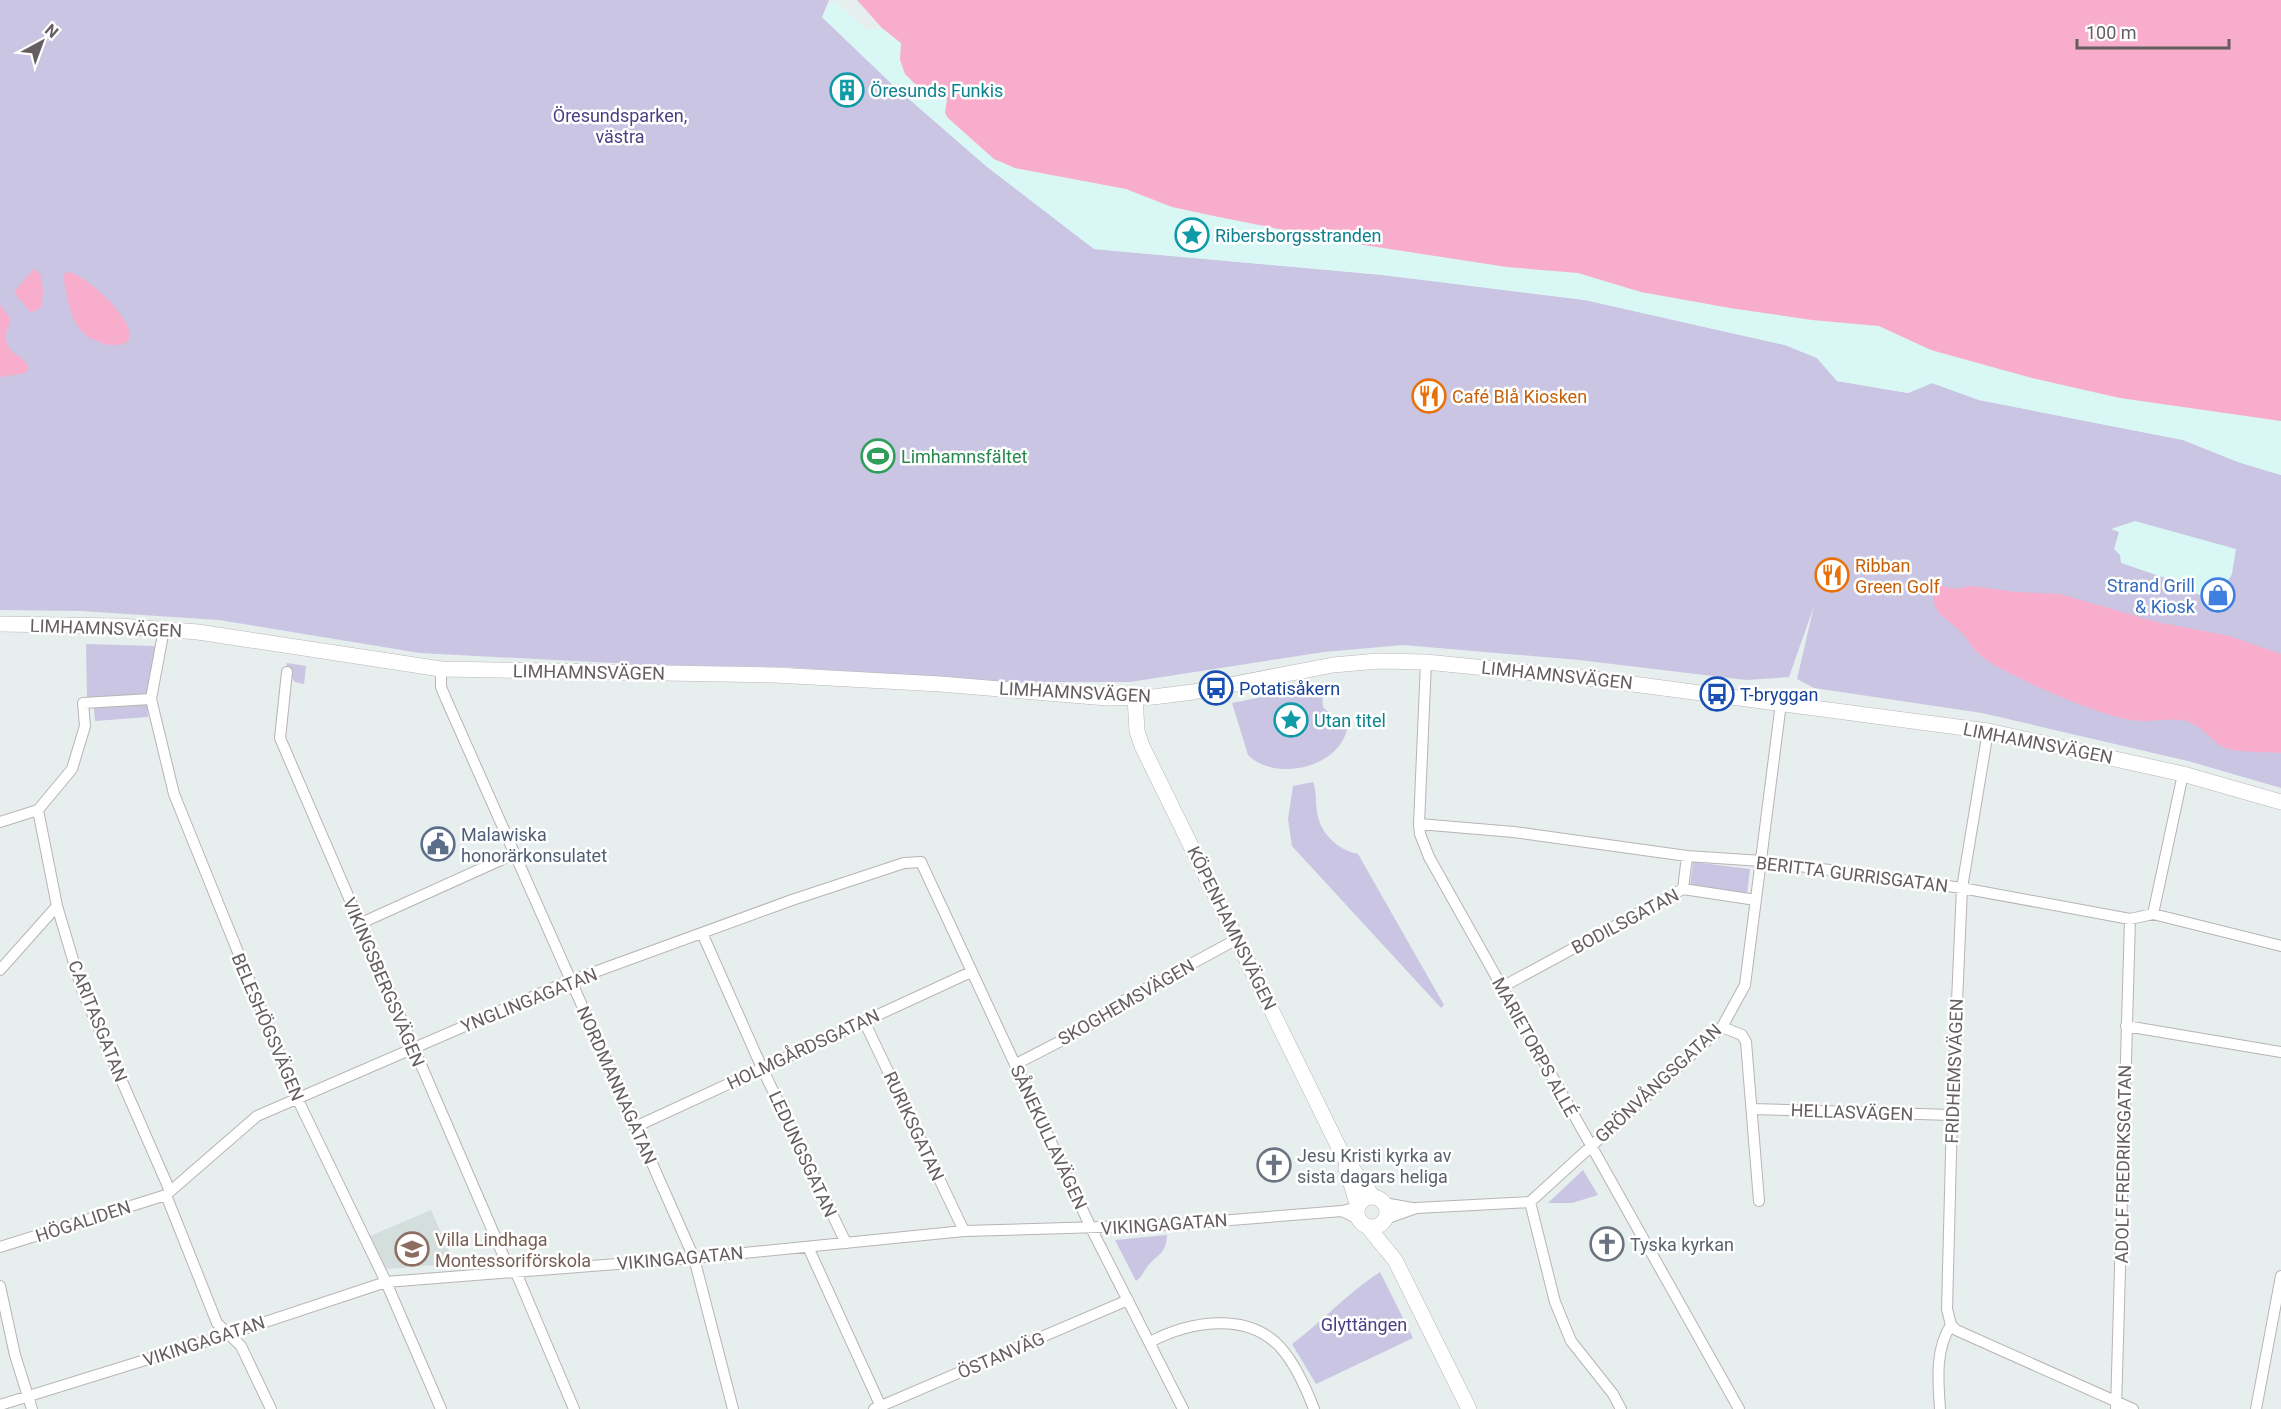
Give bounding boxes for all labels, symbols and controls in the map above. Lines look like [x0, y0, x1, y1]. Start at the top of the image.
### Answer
north arrow [12, 12, 72, 72]
scale bar [2077, 12, 2228, 50]
text: N [41, 20, 62, 42]
text: 100 m [2086, 22, 2137, 43]
building icon: Öresunds Funkis [829, 72, 865, 108]
place label: Öresunds Funkis [870, 80, 1003, 101]
park label: Öresundsparken, västra [553, 105, 687, 147]
place icon: Ribersborgsstranden [1174, 217, 1210, 253]
place label: Ribersborgsstranden [1215, 225, 1382, 246]
restaurant icon: Café Blå Kiosken [1411, 378, 1447, 414]
place label: Café Blå Kiosken [1452, 386, 1587, 407]
sports icon: Limhamnsfältet [860, 438, 896, 474]
place label: Limhamnsfältet [901, 446, 1027, 467]
place label: Ribban Green Golf [1855, 555, 1941, 597]
restaurant icon: Ribban Green Golf [1814, 557, 1850, 593]
place label: Strand Grill & Kiosk [2107, 575, 2196, 617]
shop icon: Strand Grill & Kiosk [2200, 577, 2236, 613]
street label: LIMHAMNSVÄGEN [30, 615, 182, 641]
street label: LIMHAMNSVÄGEN [1480, 657, 1634, 693]
street label: LIMHAMNSVÄGEN [513, 660, 665, 684]
bus stop icon: Potatisåkern [1198, 670, 1234, 706]
bus stop icon: T-bryggan [1699, 676, 1735, 712]
street label: LIMHAMNSVÄGEN [999, 678, 1151, 706]
place label: Potatisåkern [1239, 678, 1340, 699]
place label: T-bryggan [1740, 684, 1818, 705]
place icon: Utan titel [1273, 702, 1309, 738]
place label: Utan titel [1314, 710, 1386, 731]
street label: LIMHAMNSVÄGEN [1961, 718, 2115, 768]
place label: Malawiska honorärkonsulatet [461, 824, 607, 866]
public building icon: Malawiska honorärkonsulatet [420, 826, 456, 862]
street label: KÖPENHAMNSVÄGEN [1183, 843, 1281, 1013]
street label: BERITTA GURRISGATAN [1755, 852, 1949, 896]
street label: BODILSGATAN [1568, 884, 1682, 958]
street label: VIKINGSBERGSVÄGEN [339, 894, 429, 1070]
street label: BELESHÖGSVÄGEN [227, 950, 309, 1104]
street label: SKOGHEMSVÄGEN [1054, 955, 1198, 1049]
street label: CARITASGATAN [64, 957, 132, 1085]
street label: YNGLINGAGATAN [458, 963, 600, 1037]
street label: MARIETORPS ALLÉ [1488, 974, 1582, 1120]
street label: FRIDHEMSVÄGEN [1941, 998, 1967, 1144]
street label: NORDMANNAGATAN [573, 1003, 661, 1167]
street label: HOLMGÅRDSGATAN [723, 1004, 883, 1094]
street label: GRÖNVÅNGSGATAN [1590, 1019, 1725, 1147]
street label: SÅNEKULLAVÄGEN [1006, 1061, 1093, 1212]
street label: ADOLF FREDRIKSGATAN [2111, 1065, 2135, 1263]
street label: RURIKSGATAN [879, 1068, 949, 1184]
street label: LEDUNGSGATAN [765, 1088, 841, 1220]
street label: HELLASVÄGEN [1790, 1099, 1914, 1125]
place label: Jesu Kristi kyrka av sista dagars heliga [1297, 1145, 1452, 1187]
church icon: Jesu Kristi kyrka av sista dagars heliga [1256, 1147, 1292, 1183]
street label: HÖGALIDEN [33, 1196, 133, 1246]
street label: VIKINGAGATAN [1100, 1209, 1228, 1239]
church icon: Tyska kyrkan [1589, 1226, 1625, 1262]
place label: Villa Lindhaga Montessoriförskola [435, 1229, 591, 1271]
school or university icon: Villa Lindhaga Montessoriförskola [394, 1231, 430, 1267]
place label: Tyska kyrkan [1630, 1234, 1734, 1255]
street label: VIKINGAGATAN [616, 1242, 744, 1274]
street label: VIKINGAGATAN [140, 1311, 268, 1371]
park label: Glyttängen [1321, 1314, 1407, 1335]
street label: ÖSTANVÄG [954, 1327, 1048, 1383]

